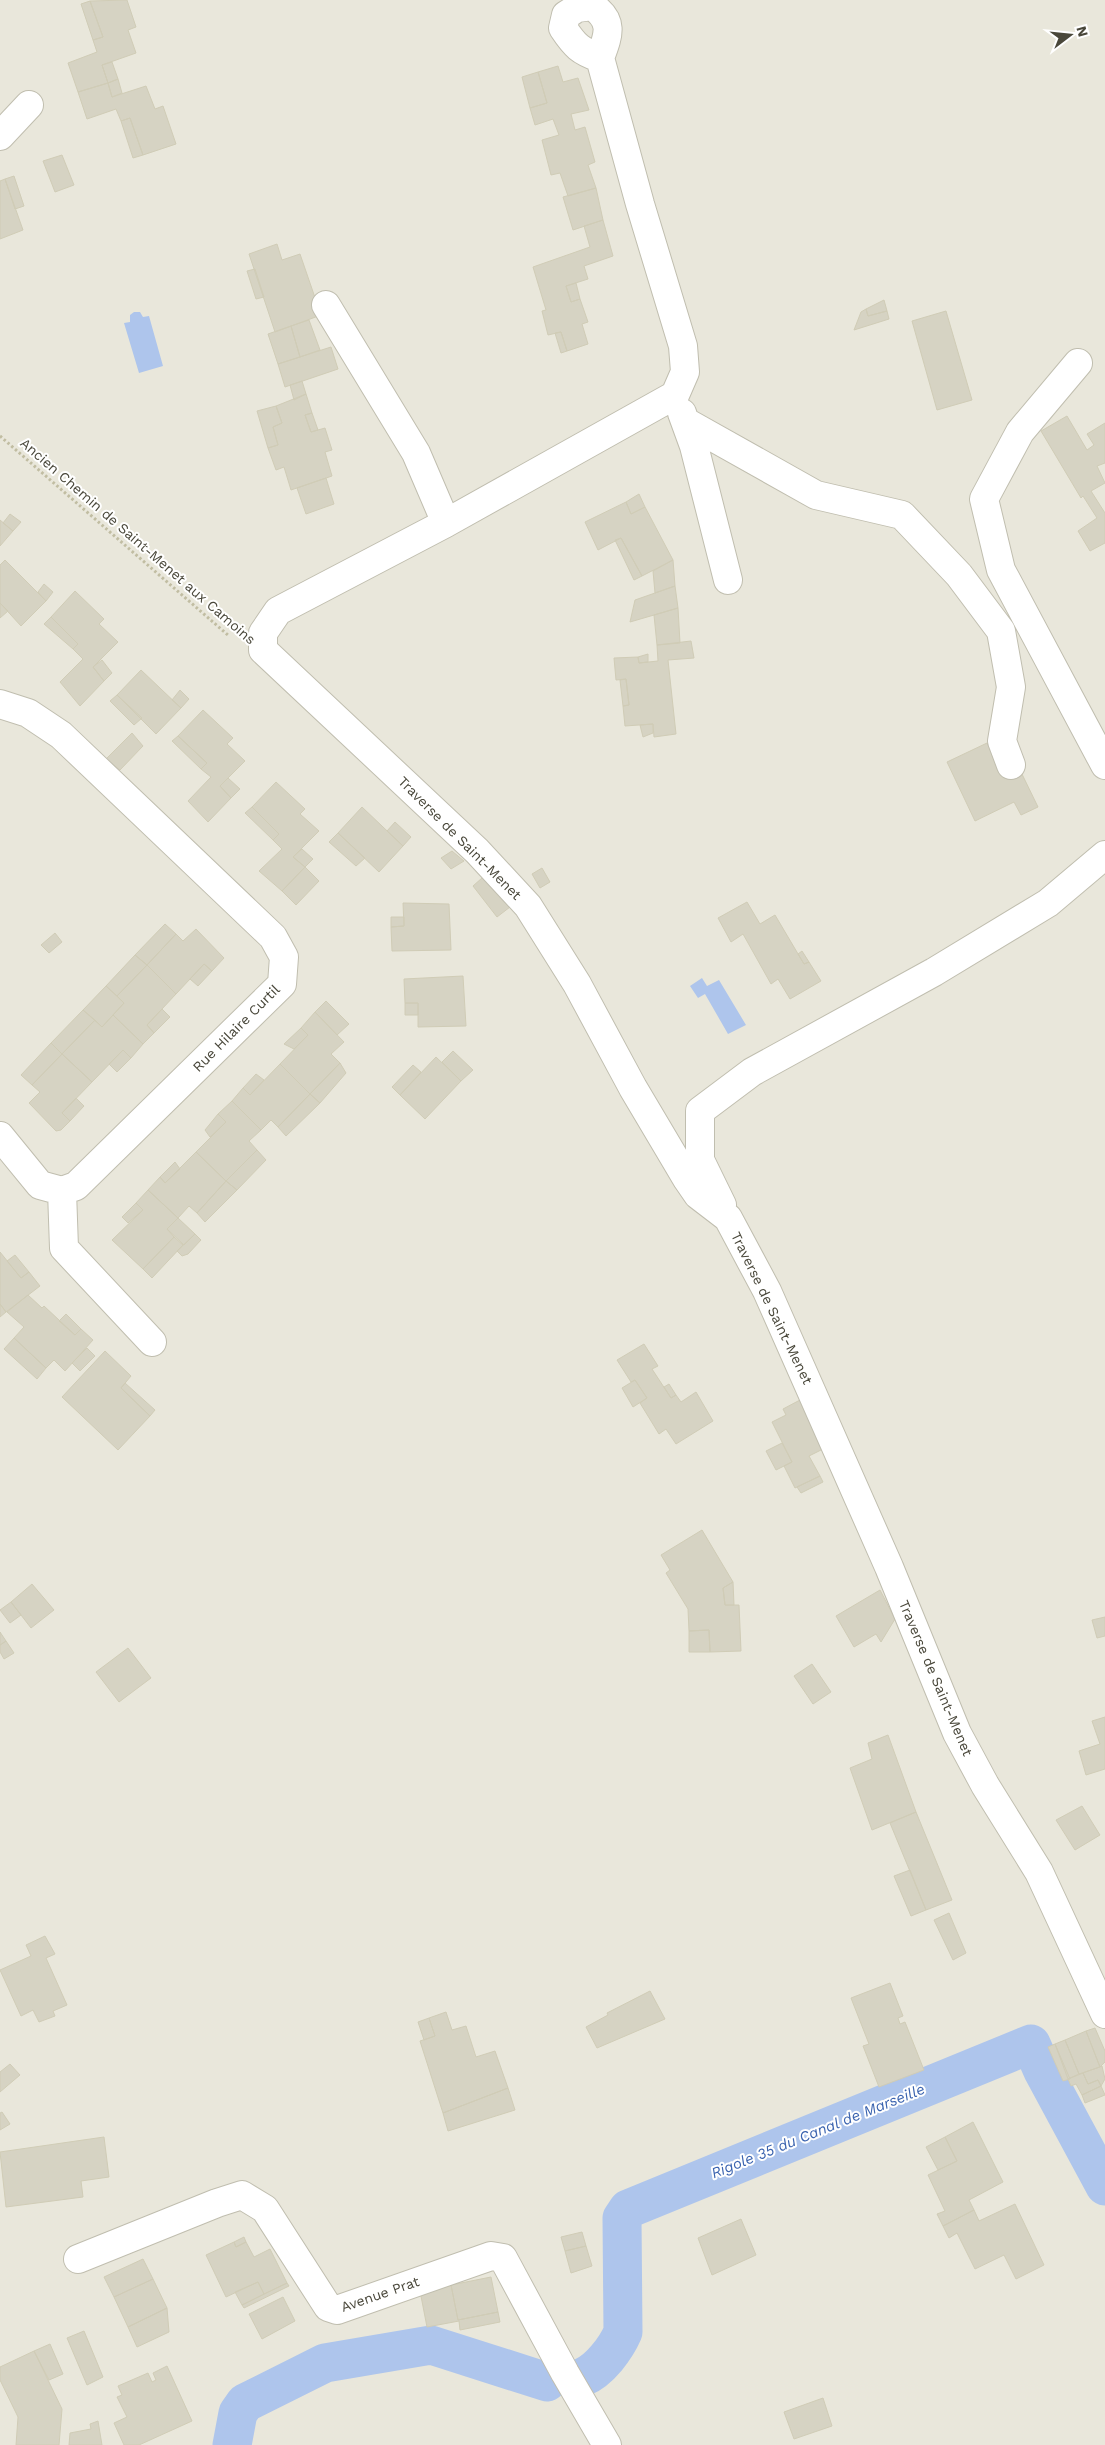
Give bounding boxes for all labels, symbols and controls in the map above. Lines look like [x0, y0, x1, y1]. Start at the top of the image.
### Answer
north arrow [1045, 10, 1095, 60]
text: N [1073, 24, 1092, 39]
street label: Ancien Chemin de Saint-Menet aux Camoins [17, 435, 259, 647]
street label: Traverse de Saint-Menet [395, 773, 525, 903]
street label: Rue Hilaire Curtil [189, 981, 283, 1075]
street label: Traverse de Saint-Menet [728, 1229, 816, 1387]
street label: Traverse de Saint-Menet [896, 1598, 976, 1758]
water label: Rigole 35 du Canal de Marseille [709, 2080, 927, 2182]
street label: Avenue Prat [339, 2273, 421, 2315]

